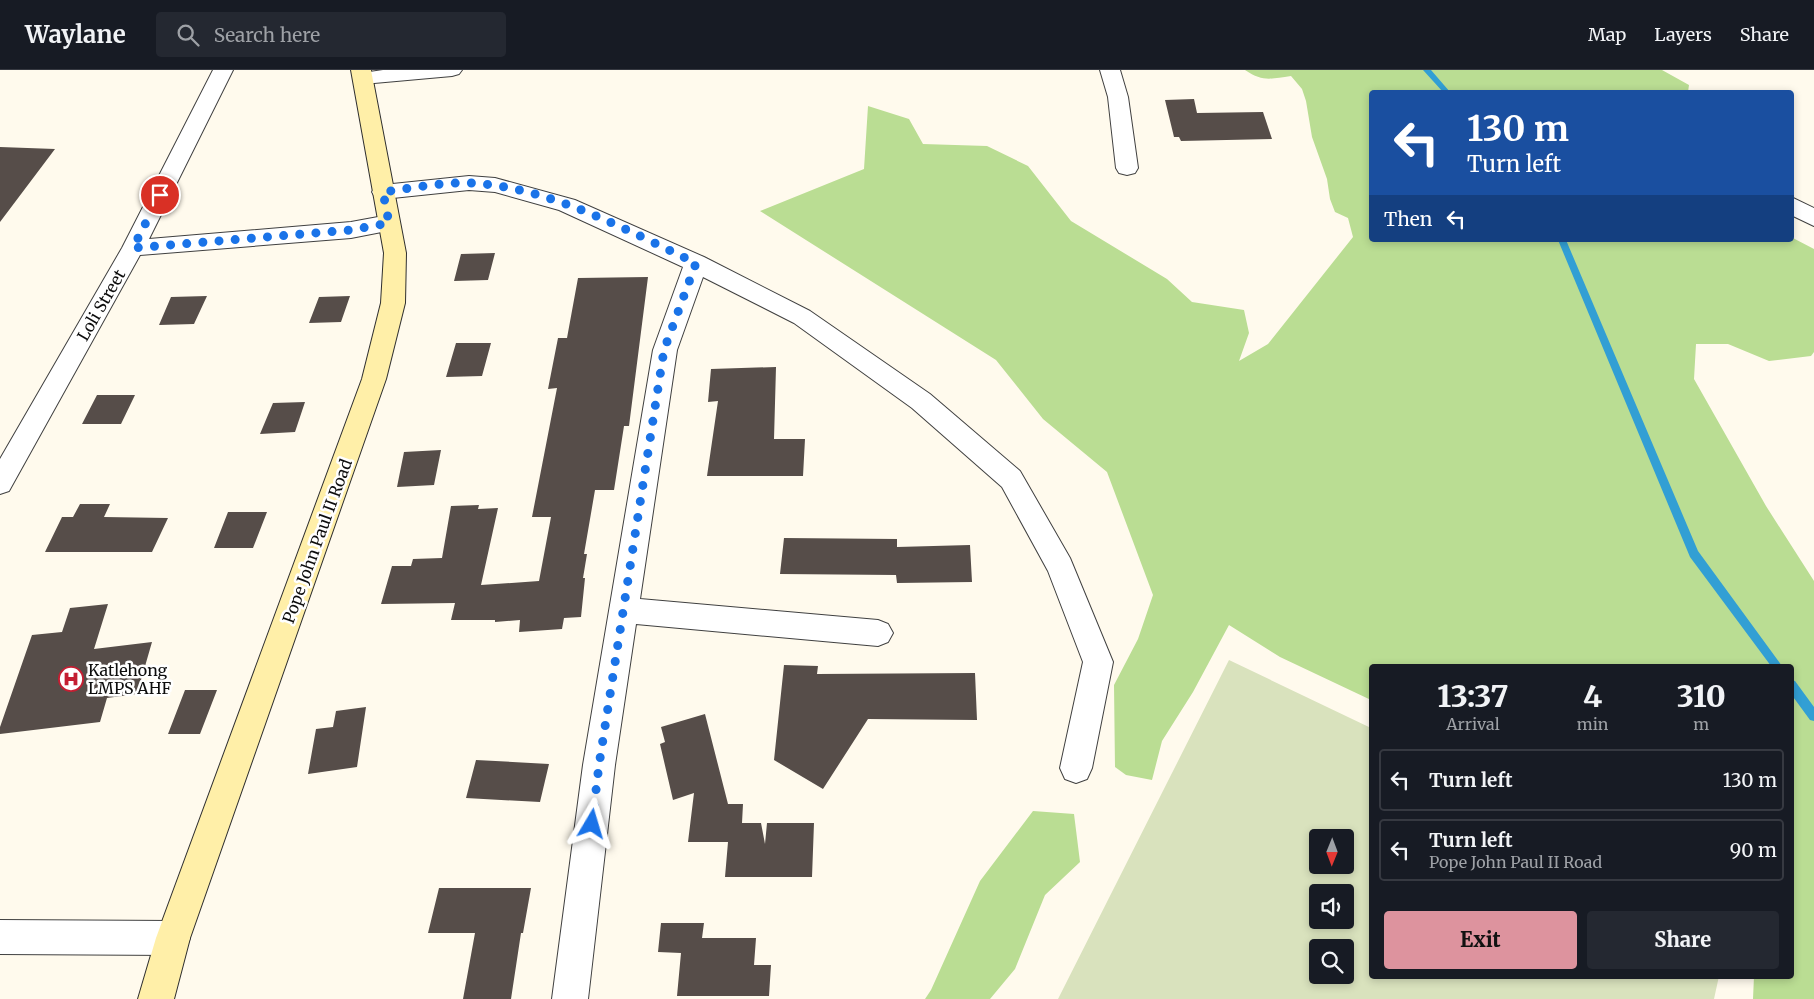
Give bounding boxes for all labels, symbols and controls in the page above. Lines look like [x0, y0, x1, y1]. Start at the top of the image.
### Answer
search box [156, 12, 506, 57]
text: Waylane [25, 19, 126, 50]
icon: search [174, 21, 202, 49]
text: Search here [214, 23, 320, 47]
text: Map [1588, 23, 1626, 46]
text: Layers [1654, 23, 1712, 46]
text: Share [1740, 23, 1789, 46]
text: 130 m [1467, 107, 1569, 151]
icon: left [1384, 110, 1449, 175]
text: Turn left [1467, 150, 1561, 178]
pin [139, 174, 181, 216]
icon: arrive [146, 181, 174, 209]
icon: left [1442, 205, 1470, 233]
text: Then [1384, 207, 1432, 231]
street label: Loli Street [73, 265, 130, 344]
street label: Pope John Paul II Road [278, 456, 356, 626]
place label: Katlehong LMPS AHF [88, 660, 172, 698]
hospital icon: Katlehong LMPS AHF [58, 666, 84, 692]
text: 13:37 [1437, 677, 1509, 715]
text: 4 [1583, 677, 1602, 715]
text: 310 [1677, 677, 1726, 715]
text: Arrival [1446, 714, 1500, 734]
text: min [1577, 714, 1608, 734]
text: m [1693, 714, 1709, 734]
icon: left [1386, 766, 1414, 794]
text: Turn left [1429, 768, 1513, 792]
text: 130 m [1723, 768, 1777, 792]
position arrow [565, 797, 617, 849]
text: Turn left [1429, 828, 1513, 852]
north arrow [1309, 829, 1354, 874]
map controls [1309, 829, 1354, 984]
icon: left [1386, 836, 1414, 864]
text: 90 m [1730, 838, 1777, 862]
text: Pope John Paul II Road [1429, 852, 1602, 872]
button: sound [1309, 884, 1354, 929]
button: Exit [1384, 911, 1577, 969]
button: Share [1587, 911, 1779, 969]
button: search [1309, 939, 1354, 984]

